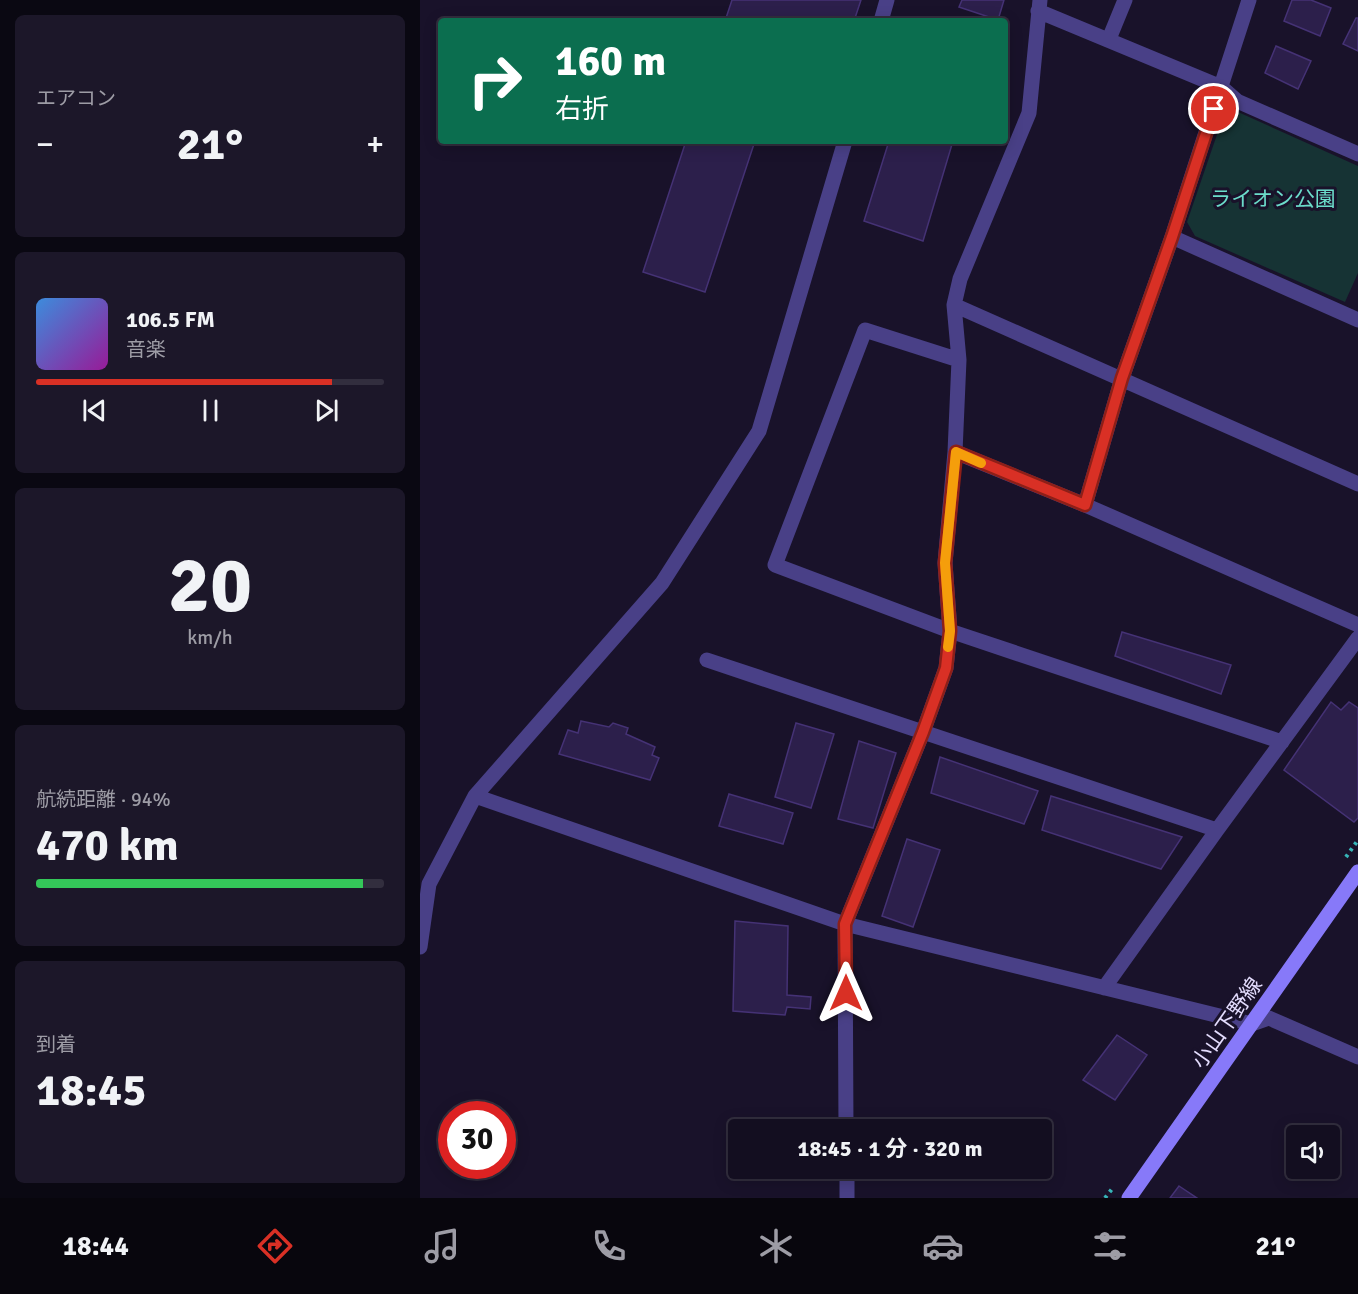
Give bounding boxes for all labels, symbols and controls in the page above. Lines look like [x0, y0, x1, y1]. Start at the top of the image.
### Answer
text: 160 m [555, 36, 666, 87]
icon: right [456, 42, 534, 120]
pin [1188, 83, 1239, 134]
text: エアコン [36, 86, 116, 111]
icon: arrive [1197, 92, 1230, 125]
text: 右折 [555, 93, 609, 126]
text: 21° [177, 117, 243, 172]
text: − [36, 124, 54, 165]
text: + [366, 124, 384, 165]
park label: ライオン公園 [1210, 186, 1336, 212]
text: 106.5 FM [126, 306, 215, 333]
text: 音楽 [126, 337, 166, 362]
icon: previous [78, 394, 111, 427]
icon: pause [194, 394, 227, 427]
icon: next [310, 394, 343, 427]
text: 20 [168, 538, 252, 634]
text: km/h [187, 625, 233, 650]
text: 航続距離 · 94% [36, 787, 171, 812]
text: 470 km [36, 818, 179, 873]
position arrow [814, 961, 878, 1025]
street label: 小山下野線 [1186, 973, 1268, 1073]
text: 到着 [36, 1032, 76, 1057]
text: 18:45 [36, 1063, 146, 1118]
speed limit sign: 30 [438, 1101, 516, 1179]
map controls [1286, 1125, 1340, 1179]
button: sound [1286, 1125, 1340, 1179]
text: 18:45 · 1 分 · 320 m [798, 1135, 982, 1162]
icon: directions [254, 1225, 296, 1267]
icon: music [421, 1225, 463, 1267]
icon: phone [588, 1225, 630, 1267]
icon: climate [755, 1225, 797, 1267]
icon: car [922, 1225, 964, 1267]
icon: filters [1089, 1225, 1131, 1267]
text: 18:44 [62, 1230, 129, 1263]
text: 21° [1256, 1230, 1296, 1263]

